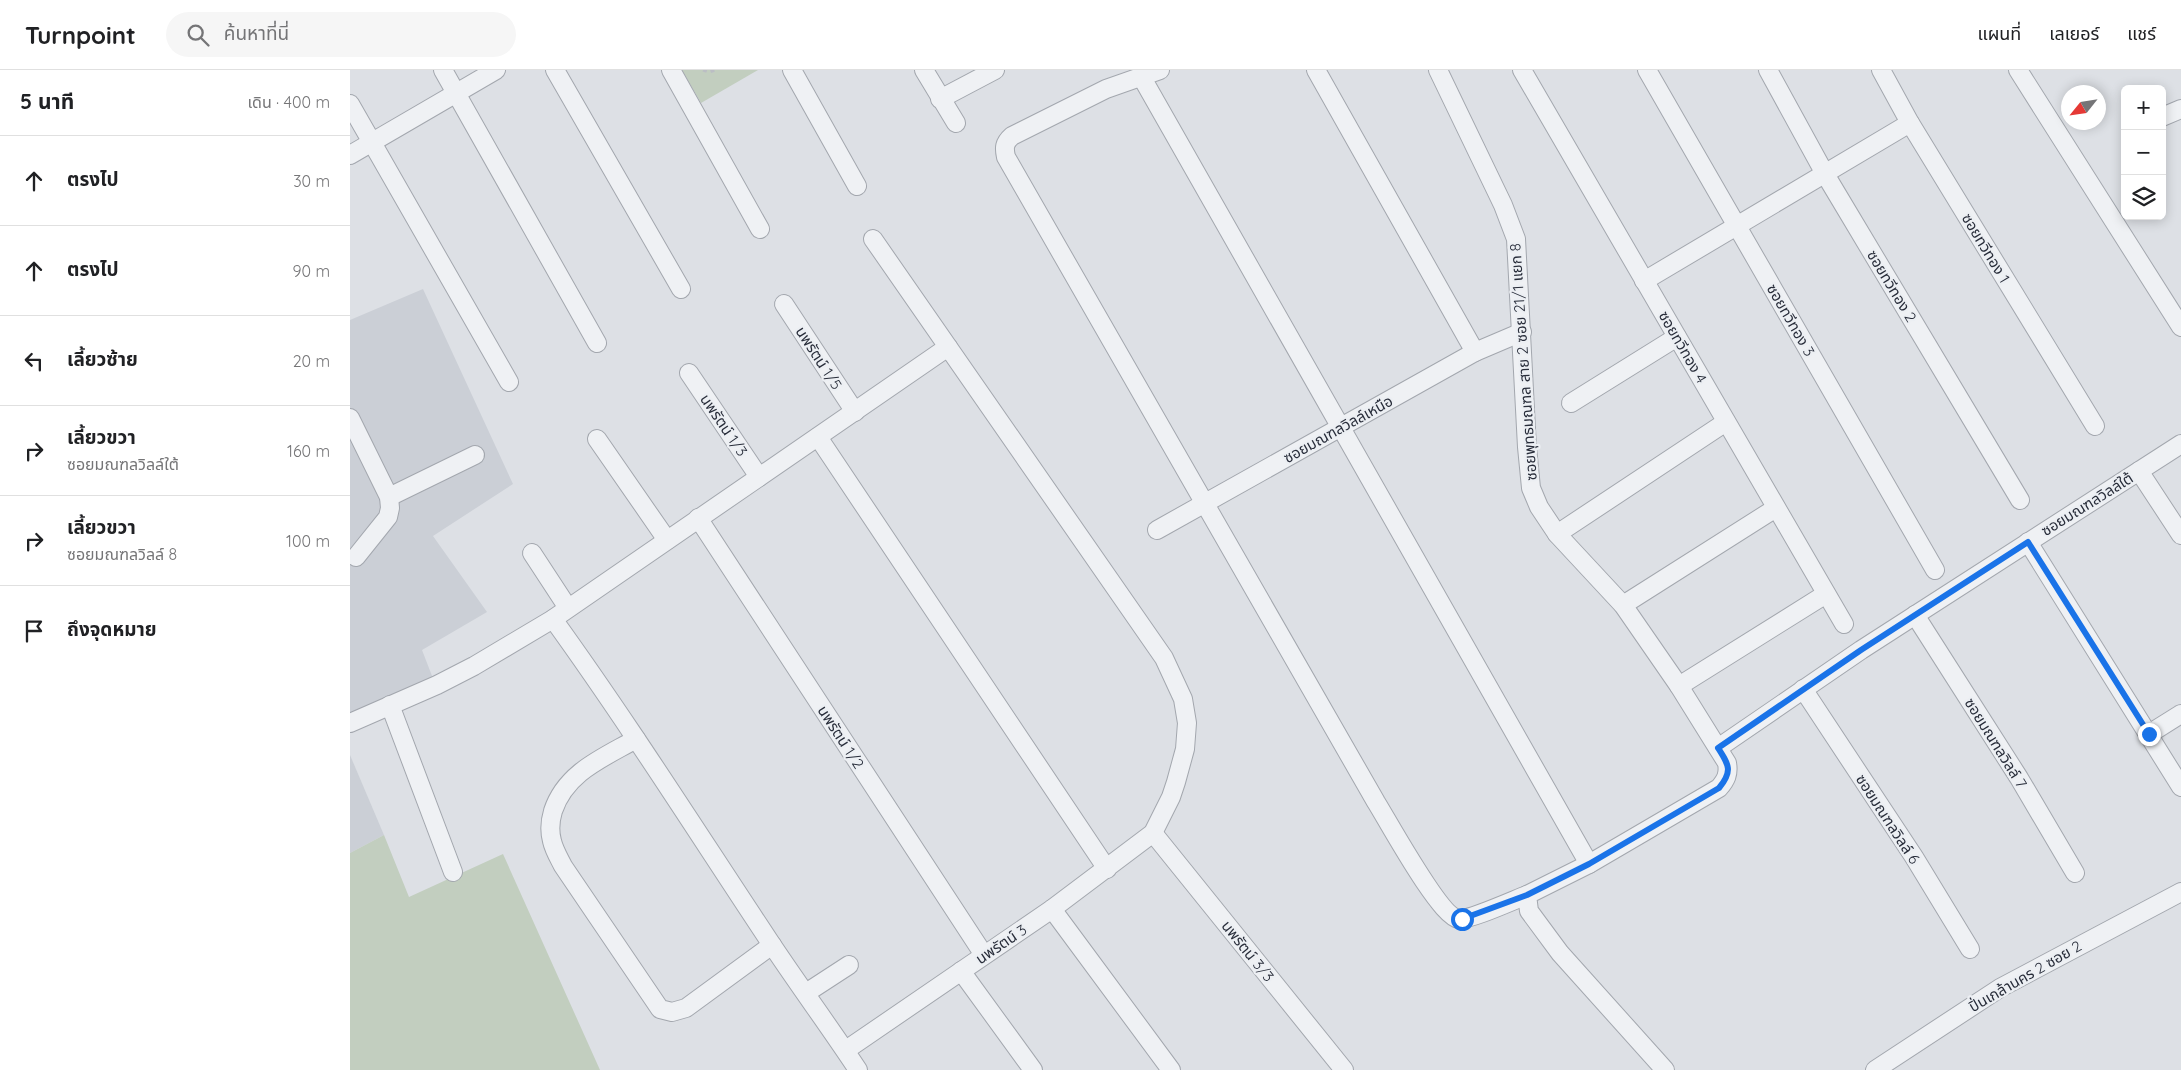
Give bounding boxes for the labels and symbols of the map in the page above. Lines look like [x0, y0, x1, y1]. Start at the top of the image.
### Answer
north arrow [2061, 85, 2106, 130]
street label: ซอยทวีทอง 1 [1958, 210, 2014, 286]
street label: ซอยพุทธมณฑล สาย 2 ซอย 21/1 แยก 8 [1505, 243, 1541, 481]
street label: ซอยทวีทอง 2 [1863, 247, 1921, 325]
street label: ซอยทวีทอง 3 [1763, 281, 1819, 360]
street label: ซอยทวีทอง 4 [1655, 308, 1711, 387]
street label: นพรัตน์ 1/5 [792, 323, 846, 393]
street label: นพรัตน์ 1/3 [696, 390, 752, 460]
street label: ซอยมณฑลวิลล์เหนือ [1280, 391, 1396, 467]
street label: ซอยมณฑลวิลล์ใต้ [2037, 468, 2137, 540]
street label: ซอยมณฑลวิลล์ 7 [1961, 694, 2031, 792]
street label: นพรัตน์ 1/2 [814, 702, 868, 772]
route end [2138, 723, 2161, 746]
street label: ซอยมณฑลวิลล์ 6 [1852, 770, 1924, 868]
route start [1451, 908, 1474, 931]
street label: นพรัตน์ 3/3 [1218, 917, 1279, 986]
street label: นพรัตน์ 3 [972, 920, 1030, 968]
street label: ปิ่นเกล้านคร 2 ซอย 2 [1965, 936, 2085, 1016]

